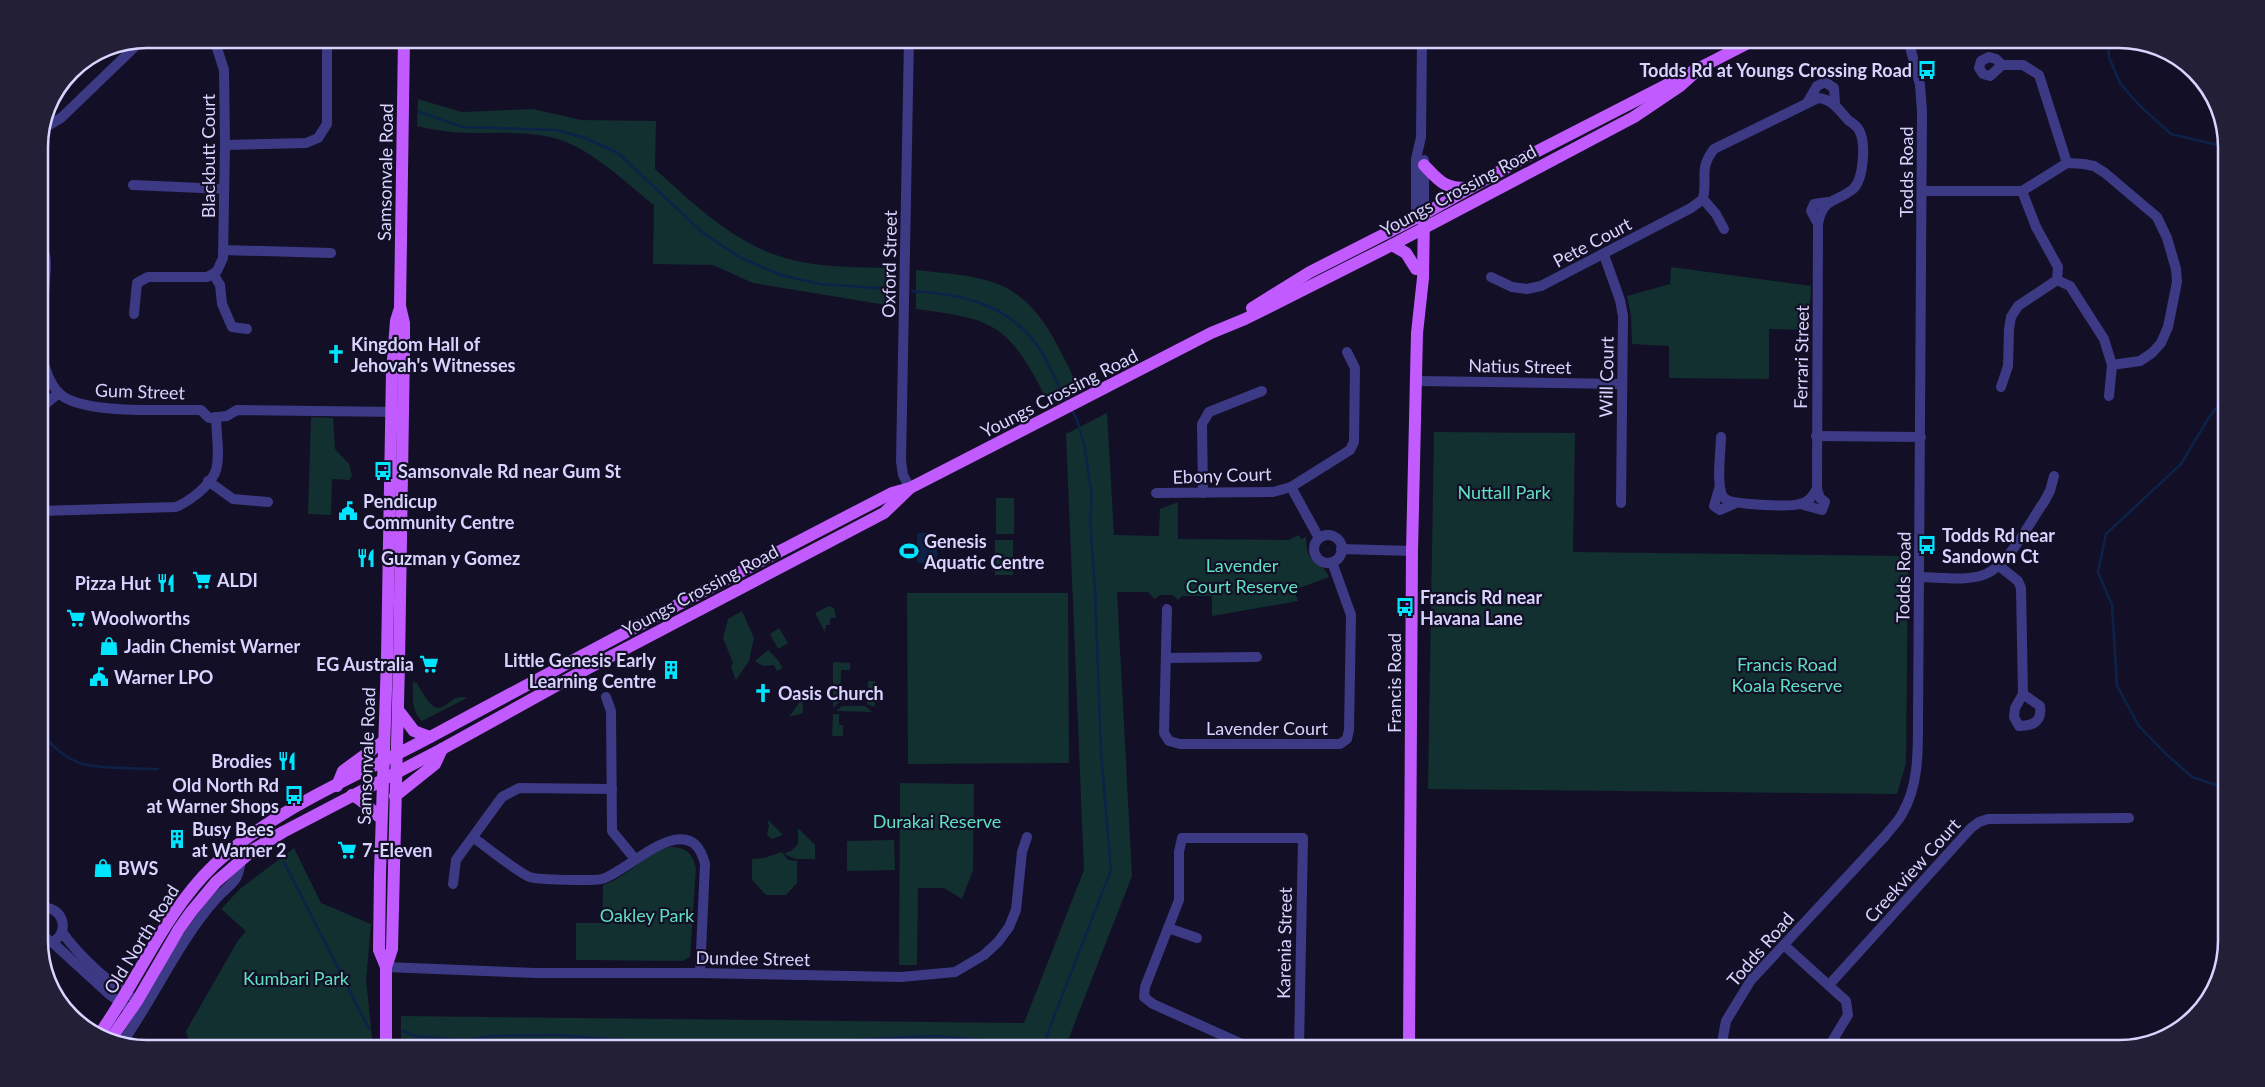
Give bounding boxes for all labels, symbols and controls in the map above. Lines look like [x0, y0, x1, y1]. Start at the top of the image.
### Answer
place label: Todds Rd at Youngs Crossing Road [1639, 59, 1912, 81]
bus stop icon: Todds Rd at Youngs Crossing Road [1916, 59, 1938, 81]
street label: Blackbutt Court [197, 93, 219, 218]
street label: Samsonvale Road [373, 103, 397, 241]
street label: Todds Road [1895, 126, 1917, 218]
street label: Youngs Crossing Road [1376, 140, 1540, 240]
street label: Oxford Street [877, 209, 901, 318]
street label: Pete Court [1549, 212, 1635, 272]
street label: Ferrari Street [1789, 304, 1813, 409]
place label: Kingdom Hall of Jehovah's Witnesses [351, 333, 516, 376]
street label: Will Court [1594, 336, 1618, 418]
church icon: Kingdom Hall of Jehovah's Witnesses [325, 343, 347, 365]
street label: Youngs Crossing Road [977, 344, 1141, 442]
street label: Natius Street [1468, 354, 1572, 378]
street label: Gum Street [95, 378, 186, 404]
bus stop icon: Samsonvale Rd near Gum St [372, 460, 394, 482]
place label: Samsonvale Rd near Gum St [398, 460, 621, 482]
street label: Ebony Court [1172, 462, 1272, 488]
park label: Nuttall Park [1457, 481, 1551, 503]
place label: Pendicup Community Centre [363, 490, 515, 533]
public building icon: Pendicup Community Centre [337, 500, 359, 522]
place label: Todds Rd near Sandown Ct [1942, 524, 2055, 567]
place label: Genesis Aquatic Centre [923, 530, 1045, 573]
street label: Todds Road [1891, 531, 1915, 623]
bus stop icon: Todds Rd near Sandown Ct [1916, 534, 1938, 556]
street label: Youngs Crossing Road [618, 540, 782, 640]
sports icon: Genesis Aquatic Centre [898, 540, 920, 562]
restaurant icon: Guzman y Gomez [355, 547, 377, 569]
place label: Guzman y Gomez [381, 547, 520, 569]
park label: Lavender Court Reserve [1186, 554, 1298, 597]
supermarket icon: ALDI [191, 569, 213, 591]
place label: ALDI [216, 569, 258, 591]
place label: Pizza Hut [75, 572, 151, 594]
restaurant icon: Pizza Hut [155, 572, 177, 594]
place label: Francis Rd near Havana Lane [1420, 586, 1542, 629]
bus stop icon: Francis Rd near Havana Lane [1394, 596, 1416, 618]
supermarket icon: Woolworths [65, 607, 87, 629]
place label: Woolworths [91, 607, 190, 629]
street label: Francis Road [1383, 633, 1405, 733]
shop icon: Jadin Chemist Warner [98, 635, 120, 657]
place label: Jadin Chemist Warner [124, 635, 300, 657]
place label: Little Genesis Early Learning Centre [504, 649, 657, 692]
place label: EG Australia [316, 653, 414, 675]
supermarket icon: EG Australia [418, 653, 440, 675]
park label: Francis Road Koala Reserve [1732, 653, 1842, 696]
building icon: Little Genesis Early Learning Centre [660, 659, 682, 681]
public building icon: Warner LPO [88, 666, 110, 688]
place label: Warner LPO [114, 666, 213, 688]
church icon: Oasis Church [752, 682, 774, 704]
place label: Oasis Church [778, 682, 884, 704]
street label: Samsonvale Road [353, 687, 379, 825]
street label: Lavender Court [1206, 717, 1329, 739]
place label: Brodies [211, 750, 272, 772]
restaurant icon: Brodies [276, 750, 298, 772]
place label: Old North Rd at Warner Shops [147, 774, 279, 817]
bus stop icon: Old North Rd at Warner Shops [283, 784, 305, 806]
park label: Durakai Reserve [873, 810, 1001, 832]
street label: Creekview Court [1859, 813, 1965, 927]
place label: Busy Bees at Warner 2 [192, 818, 287, 861]
building icon: Busy Bees at Warner 2 [166, 828, 188, 850]
supermarket icon: 7-Eleven [336, 839, 358, 861]
place label: 7-Eleven [362, 839, 432, 861]
shop icon: BWS [92, 857, 114, 879]
place label: BWS [118, 857, 158, 879]
street label: Old North Road [99, 880, 183, 998]
street label: Karenia Street [1272, 886, 1296, 999]
park label: Oakley Park [600, 904, 695, 926]
street label: Todds Road [1722, 907, 1798, 991]
street label: Dundee Street [695, 946, 811, 970]
park label: Kumbari Park [243, 967, 350, 989]

